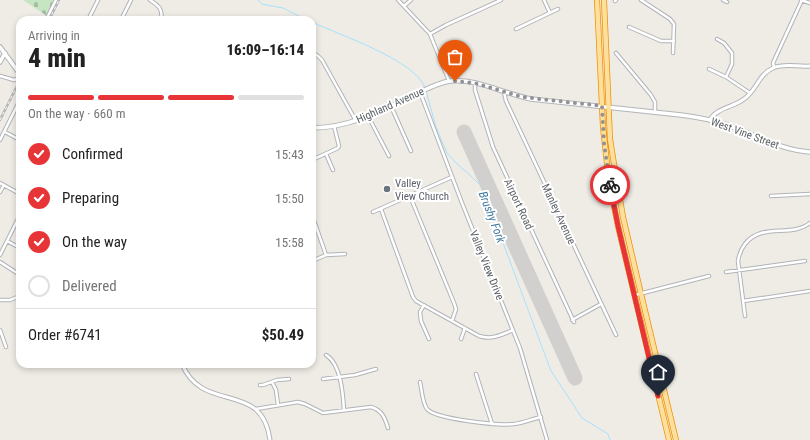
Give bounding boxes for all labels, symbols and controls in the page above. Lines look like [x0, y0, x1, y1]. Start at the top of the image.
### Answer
text: Arriving in [28, 28, 80, 43]
pin [438, 40, 472, 81]
text: 16:09–16:14 [226, 41, 304, 59]
text: 4 min [28, 43, 86, 73]
icon: bag [444, 46, 466, 68]
street label: Highland Avenue [354, 85, 426, 126]
text: On the way · 660 m [28, 106, 125, 121]
street label: West Vine Street [709, 115, 781, 152]
icon: check [28, 143, 50, 165]
text: Confirmed [62, 145, 123, 163]
text: 15:43 [275, 147, 304, 162]
courier [590, 165, 630, 205]
icon: bike [599, 174, 621, 196]
place label: Valley View Church [395, 177, 449, 203]
street label: Airport Road [501, 177, 536, 232]
street label: Manley Avenue [539, 182, 578, 247]
marker: Valley View Church [382, 184, 392, 194]
icon: check [28, 187, 50, 209]
text: Preparing [62, 189, 119, 207]
water label: Brushy Fork [476, 189, 509, 245]
text: 15:50 [275, 191, 304, 206]
street label: Valley View Drive [467, 228, 506, 302]
icon: check [28, 231, 50, 253]
text: On the way [62, 233, 127, 251]
text: 15:58 [275, 235, 304, 250]
text: Delivered [62, 277, 117, 295]
text: Order #6741 [28, 326, 102, 344]
text: $50.49 [262, 326, 304, 344]
pin [641, 355, 675, 396]
icon: home [647, 361, 669, 383]

